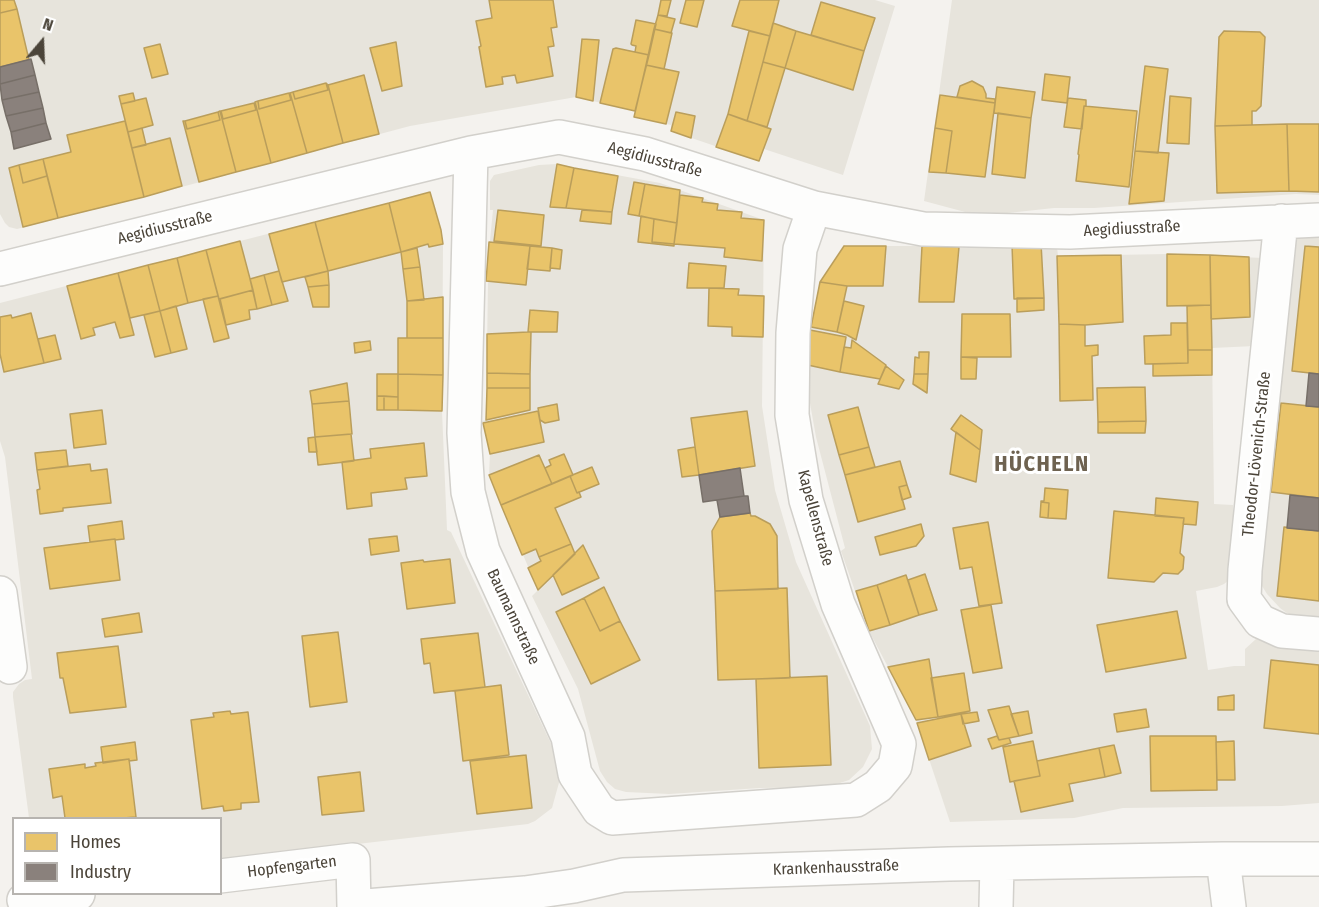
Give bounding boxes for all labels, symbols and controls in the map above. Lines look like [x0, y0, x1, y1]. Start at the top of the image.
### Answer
north arrow [12, 12, 72, 72]
text: N [40, 14, 56, 35]
street label: Aegidiusstraße [606, 138, 704, 182]
street label: Aegidiusstraße [116, 207, 214, 249]
street label: Aegidiusstraße [1083, 217, 1181, 241]
street label: Theodor-Lövenich-Straße [1239, 371, 1275, 537]
district label: HÜCHELN [994, 452, 1090, 478]
street label: Kapellenstraße [793, 468, 837, 568]
street label: Baumannstraße [482, 566, 544, 668]
legend [12, 817, 222, 895]
text: Homes [70, 831, 121, 853]
street label: Hopfengarten [246, 852, 338, 882]
street label: Krankenhausstraße [773, 856, 899, 880]
text: Industry [70, 861, 131, 883]

